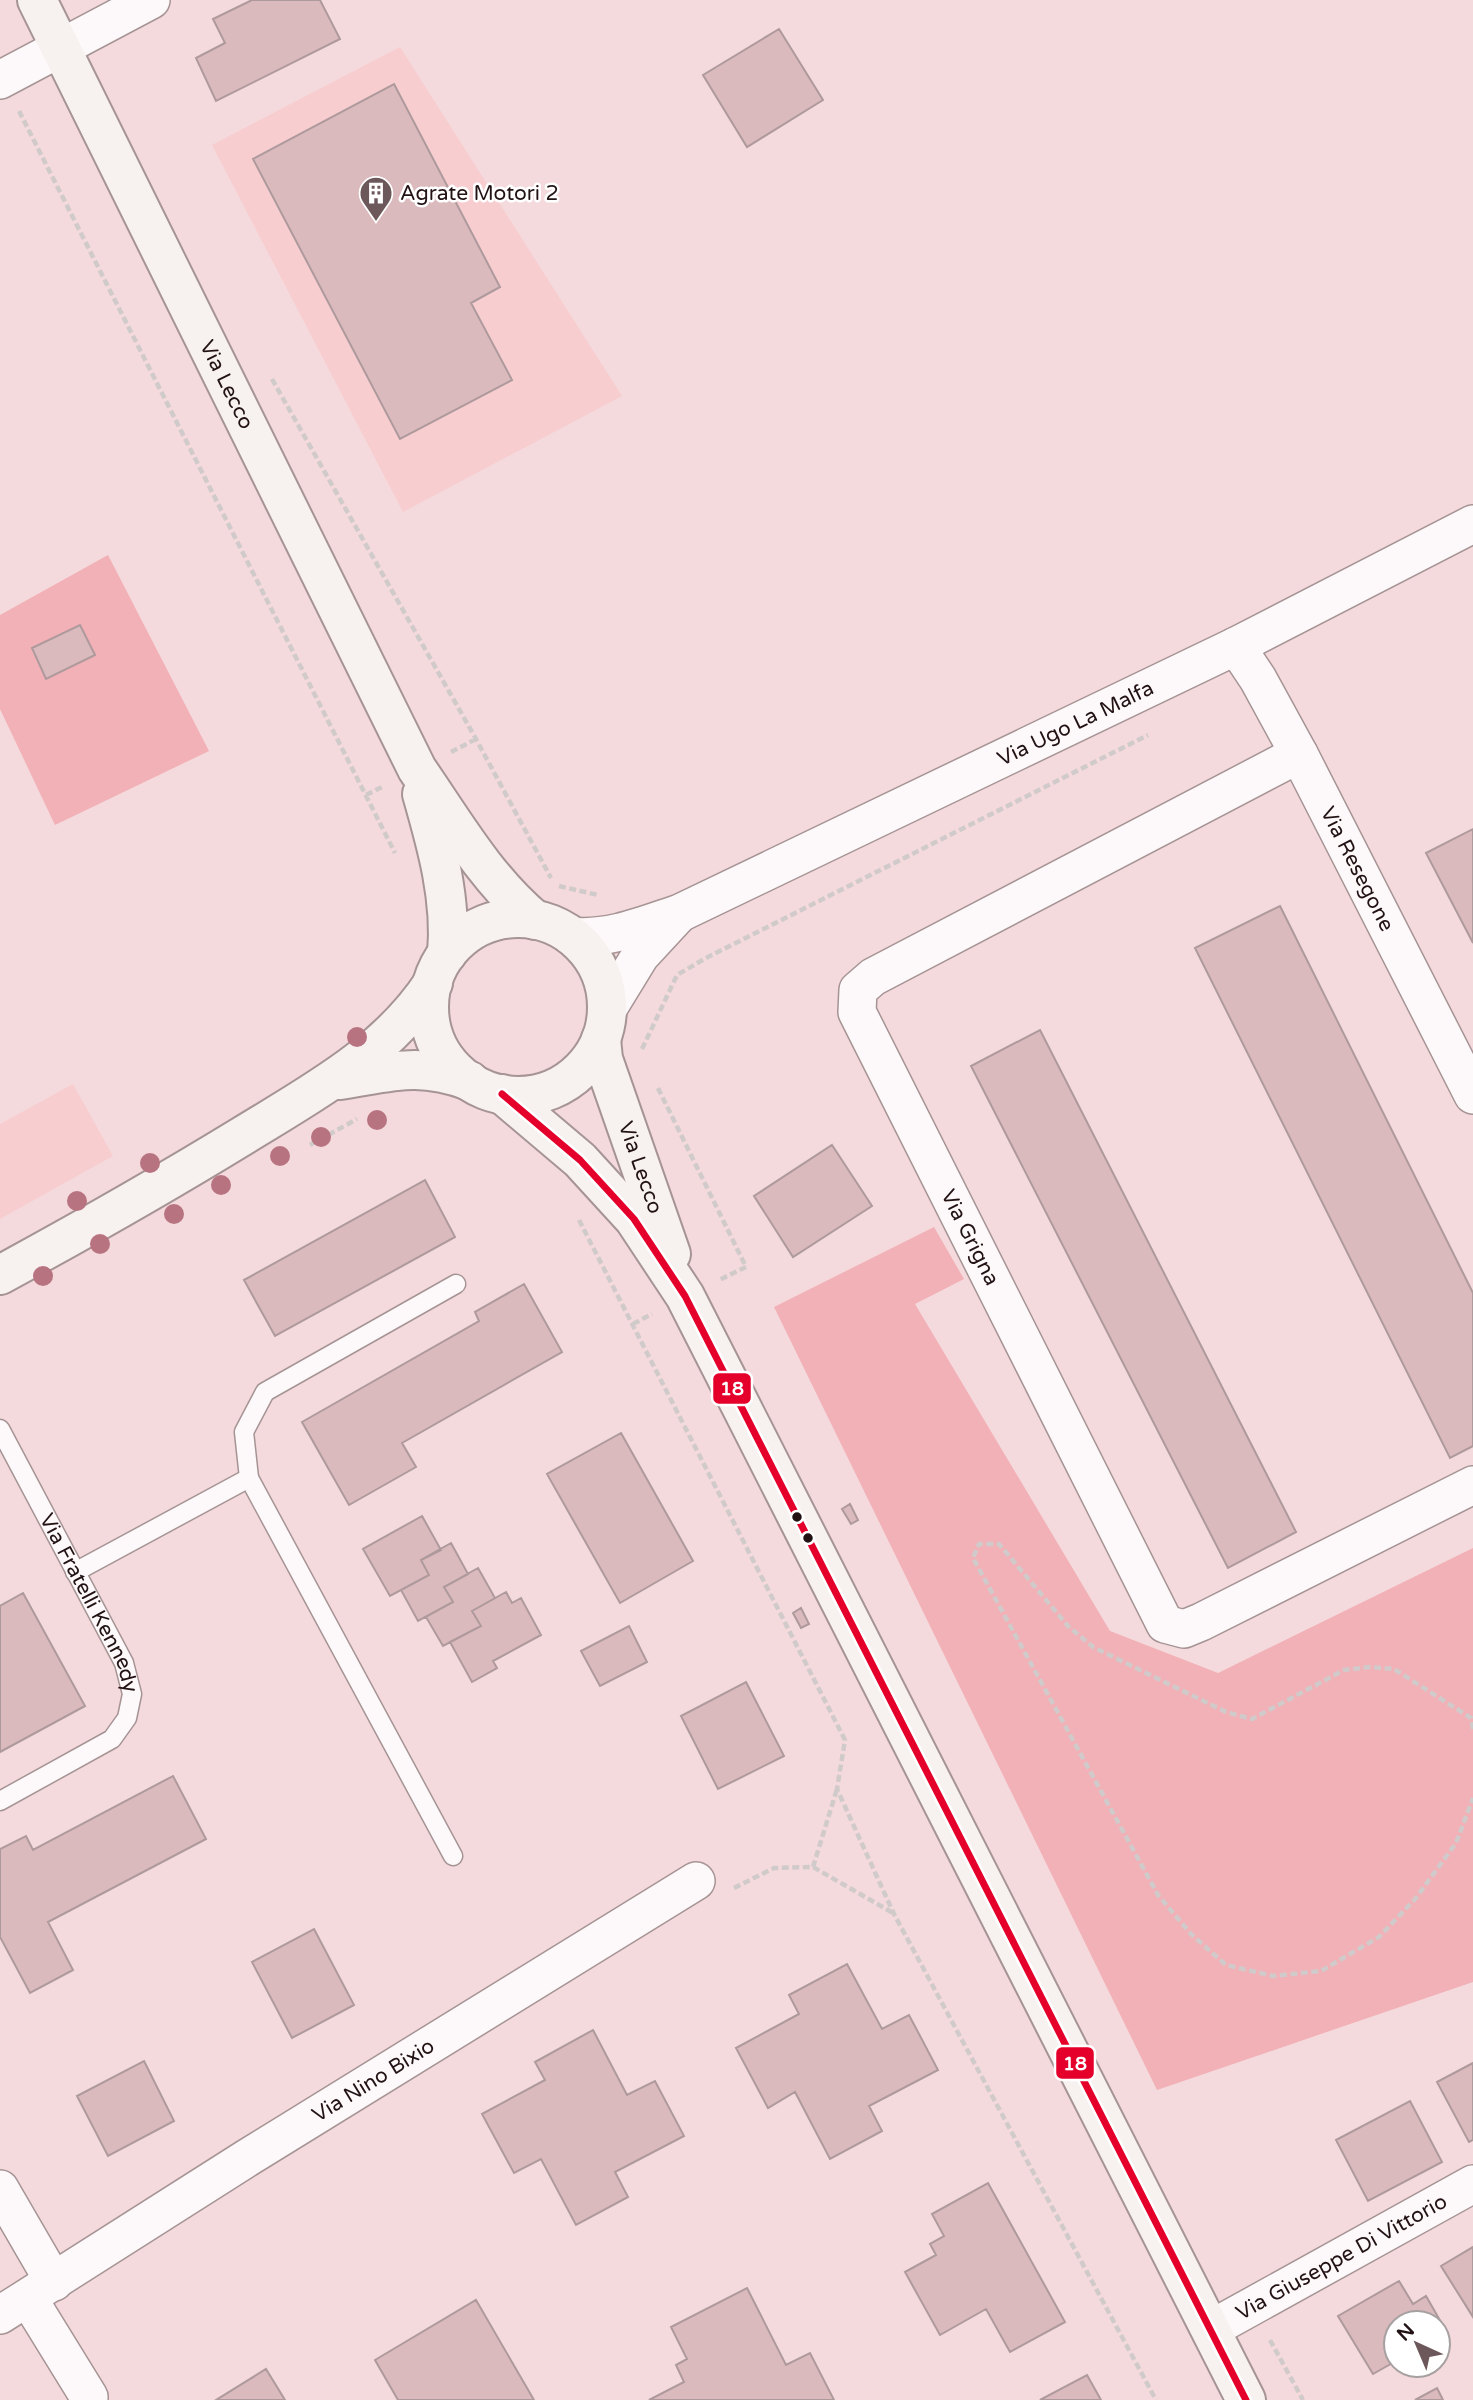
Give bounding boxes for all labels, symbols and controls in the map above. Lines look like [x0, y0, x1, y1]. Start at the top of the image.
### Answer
building icon: Agrate Motori 2 [357, 174, 395, 223]
place label: Agrate Motori 2 [400, 181, 559, 206]
street label: Via Lecco [194, 336, 259, 433]
street label: Via Ugo La Malfa [994, 675, 1158, 772]
street label: Via Resegone [1315, 803, 1399, 936]
street label: Via Lecco [613, 1118, 668, 1217]
street label: Via Grigna [935, 1186, 1005, 1290]
line badge: 18 [712, 1372, 752, 1405]
text: 18 [720, 1378, 744, 1400]
street label: Via Fratelli Kennedy [34, 1509, 143, 1695]
unlabelled marker [790, 1510, 804, 1524]
unlabelled marker [801, 1531, 815, 1545]
street label: Via Nino Bixio [308, 2033, 439, 2128]
line badge: 18 [1055, 2046, 1095, 2080]
text: 18 [1063, 2053, 1087, 2075]
street label: Via Giuseppe Di Vittorio [1232, 2189, 1451, 2326]
north arrow [1382, 2309, 1452, 2379]
text: N [1393, 2319, 1419, 2346]

